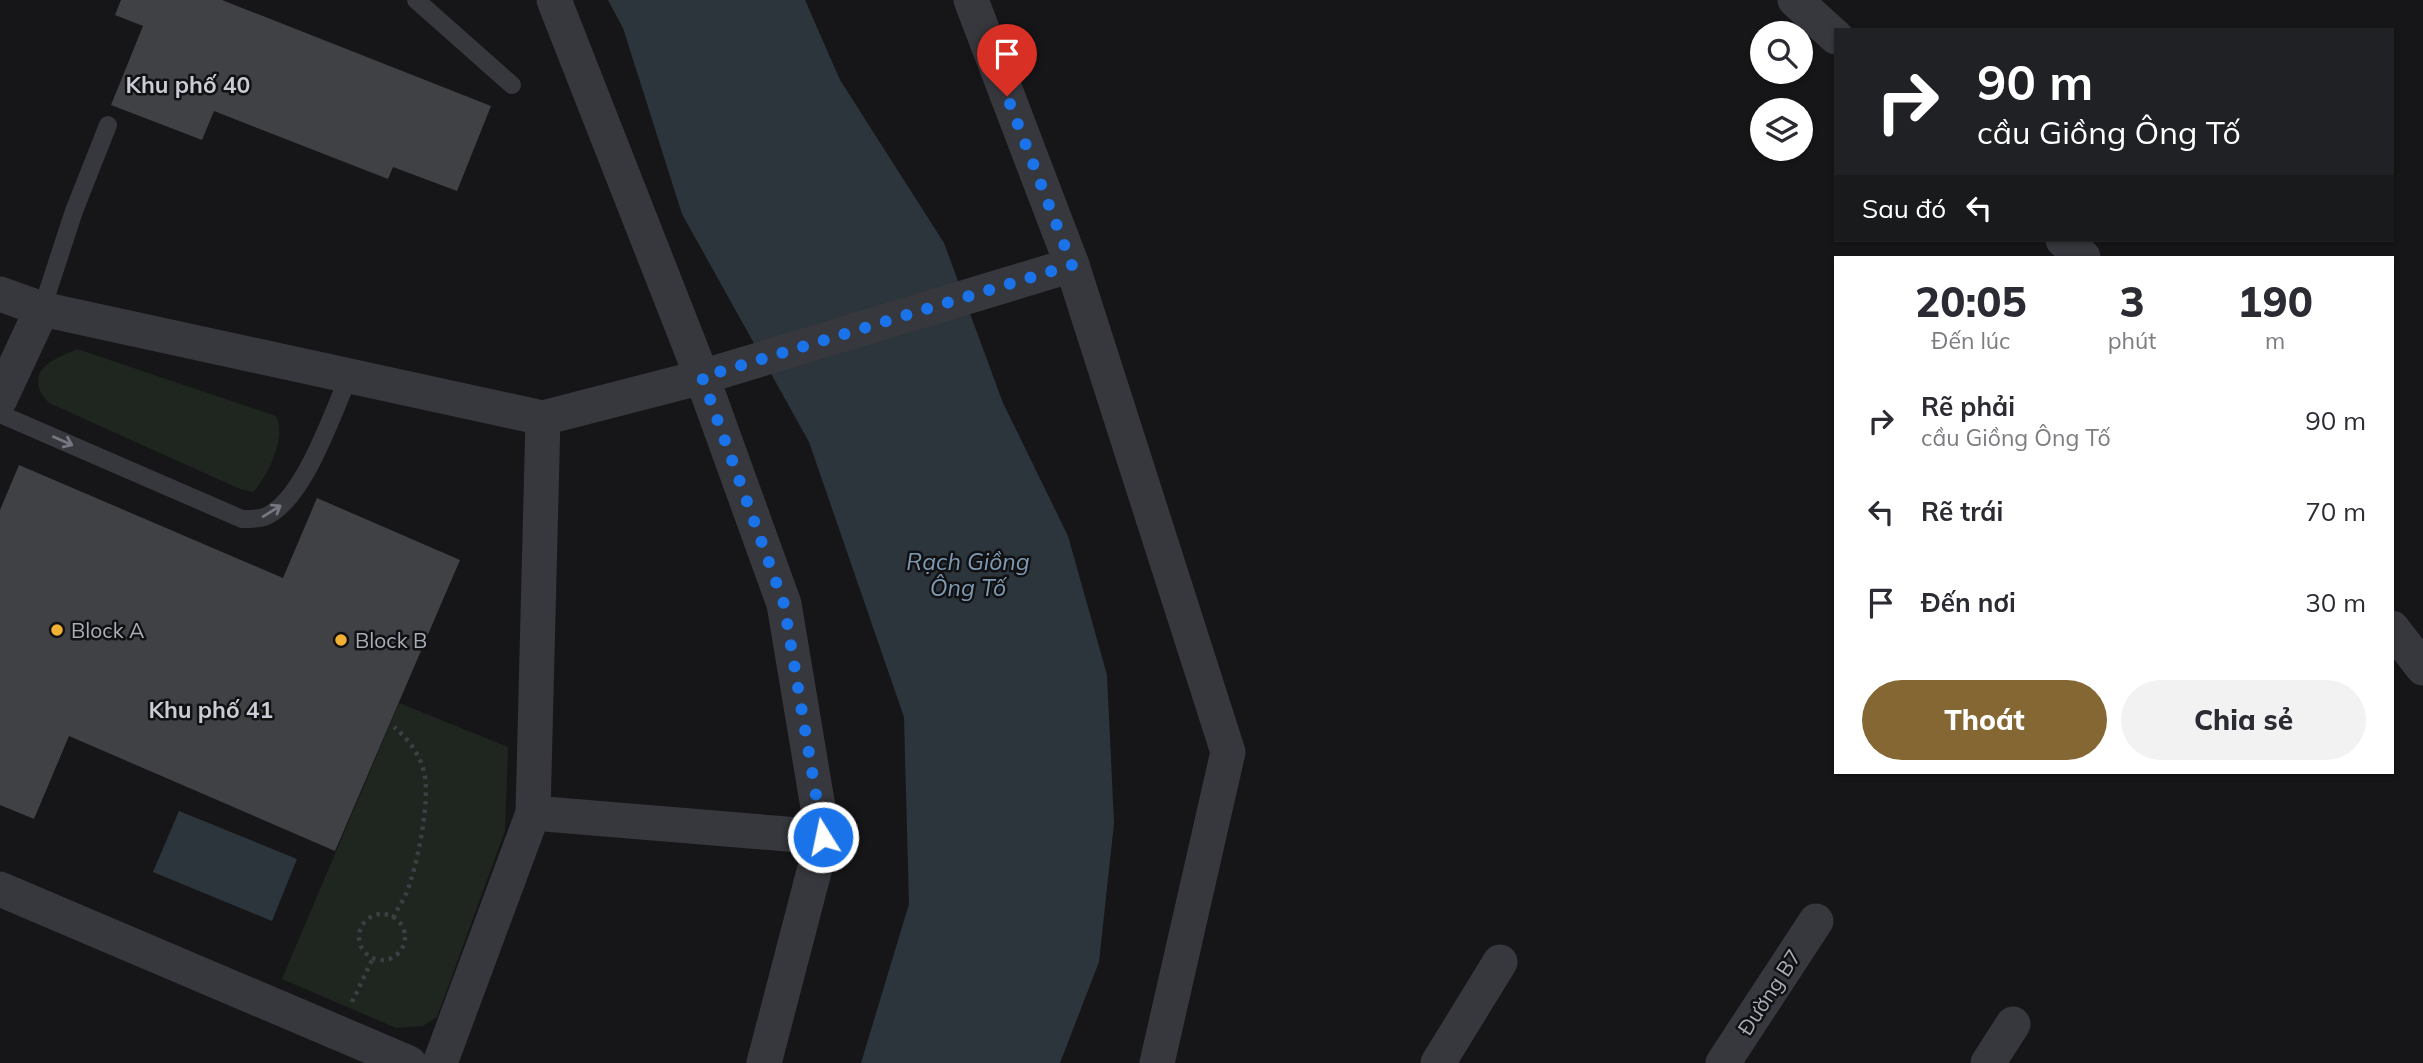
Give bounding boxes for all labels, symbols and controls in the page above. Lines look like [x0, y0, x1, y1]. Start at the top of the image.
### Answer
map controls [1750, 21, 1813, 161]
button: search [1750, 21, 1813, 84]
pin [977, 24, 1037, 96]
icon: arrive [988, 35, 1026, 73]
text: 90 m [1977, 51, 2093, 112]
icon: right [1862, 56, 1953, 147]
district label: Khu phố 40 [126, 70, 250, 99]
button: layers [1750, 98, 1813, 161]
text: cầu Giồng Ông Tố [1977, 112, 2241, 152]
icon: left [1960, 189, 1998, 227]
text: Sau đó [1862, 192, 1946, 225]
text: 20:05 [1915, 275, 2027, 328]
text: 3 [2119, 275, 2145, 328]
text: 190 [2237, 275, 2313, 328]
text: Đến lúc [1931, 326, 2011, 355]
text: phút [2108, 326, 2156, 355]
text: m [2265, 326, 2285, 355]
text: Rẽ phải [1921, 390, 2015, 423]
icon: right [1862, 402, 1900, 440]
text: 90 m [2305, 404, 2366, 437]
text: cầu Giồng Ông Tố [1921, 423, 2111, 452]
one-way arrow [51, 435, 73, 448]
icon: left [1862, 493, 1900, 531]
text: Rẽ trái [1921, 495, 2003, 528]
text: 70 m [2305, 495, 2366, 528]
one-way arrow [261, 504, 281, 518]
water label: Rạch Giồng Ông Tố [906, 547, 1030, 602]
icon: arrive [1862, 584, 1900, 622]
text: Đến nơi [1921, 586, 2016, 619]
text: 30 m [2305, 586, 2366, 619]
place label: Block A [71, 617, 145, 643]
marker: Block A [49, 622, 65, 638]
place label: Block B [355, 627, 427, 653]
marker: Block B [333, 632, 349, 648]
button: Thoát [1862, 680, 2107, 760]
button: Chia sẻ [2121, 680, 2366, 760]
district label: Khu phố 41 [149, 695, 273, 724]
position arrow [786, 800, 860, 874]
street label: Đường B7 [1732, 944, 1806, 1040]

